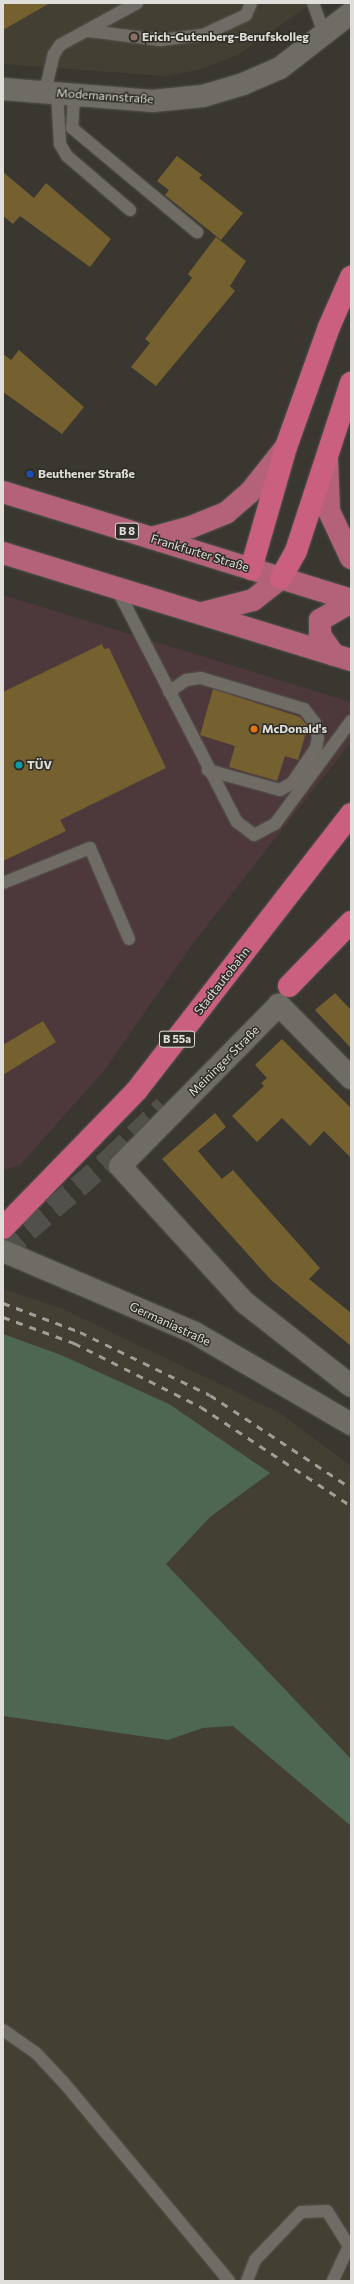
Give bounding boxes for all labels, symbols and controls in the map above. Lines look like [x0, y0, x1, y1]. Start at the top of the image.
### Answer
place label: Erich-Gutenberg-Berufskolleg [142, 30, 309, 44]
marker: Erich-Gutenberg-Berufskolleg [129, 32, 139, 42]
street label: Modemannstraße [56, 85, 154, 107]
place label: Beuthener Straße [38, 467, 135, 481]
marker: Beuthener Straße [25, 469, 35, 479]
road number: B 8 [114, 522, 140, 540]
street label: Frankfurter Straße [149, 531, 251, 575]
place label: McDonald's [262, 722, 327, 736]
marker: McDonald's [249, 724, 259, 734]
place label: TÜV [27, 758, 52, 772]
marker: TÜV [14, 760, 24, 770]
street label: Stadtautobahn [191, 944, 253, 1018]
street label: Meininger Straße [186, 1023, 262, 1099]
road number: B 55a [158, 1030, 196, 1048]
street label: Germaniastraße [127, 1299, 213, 1349]

